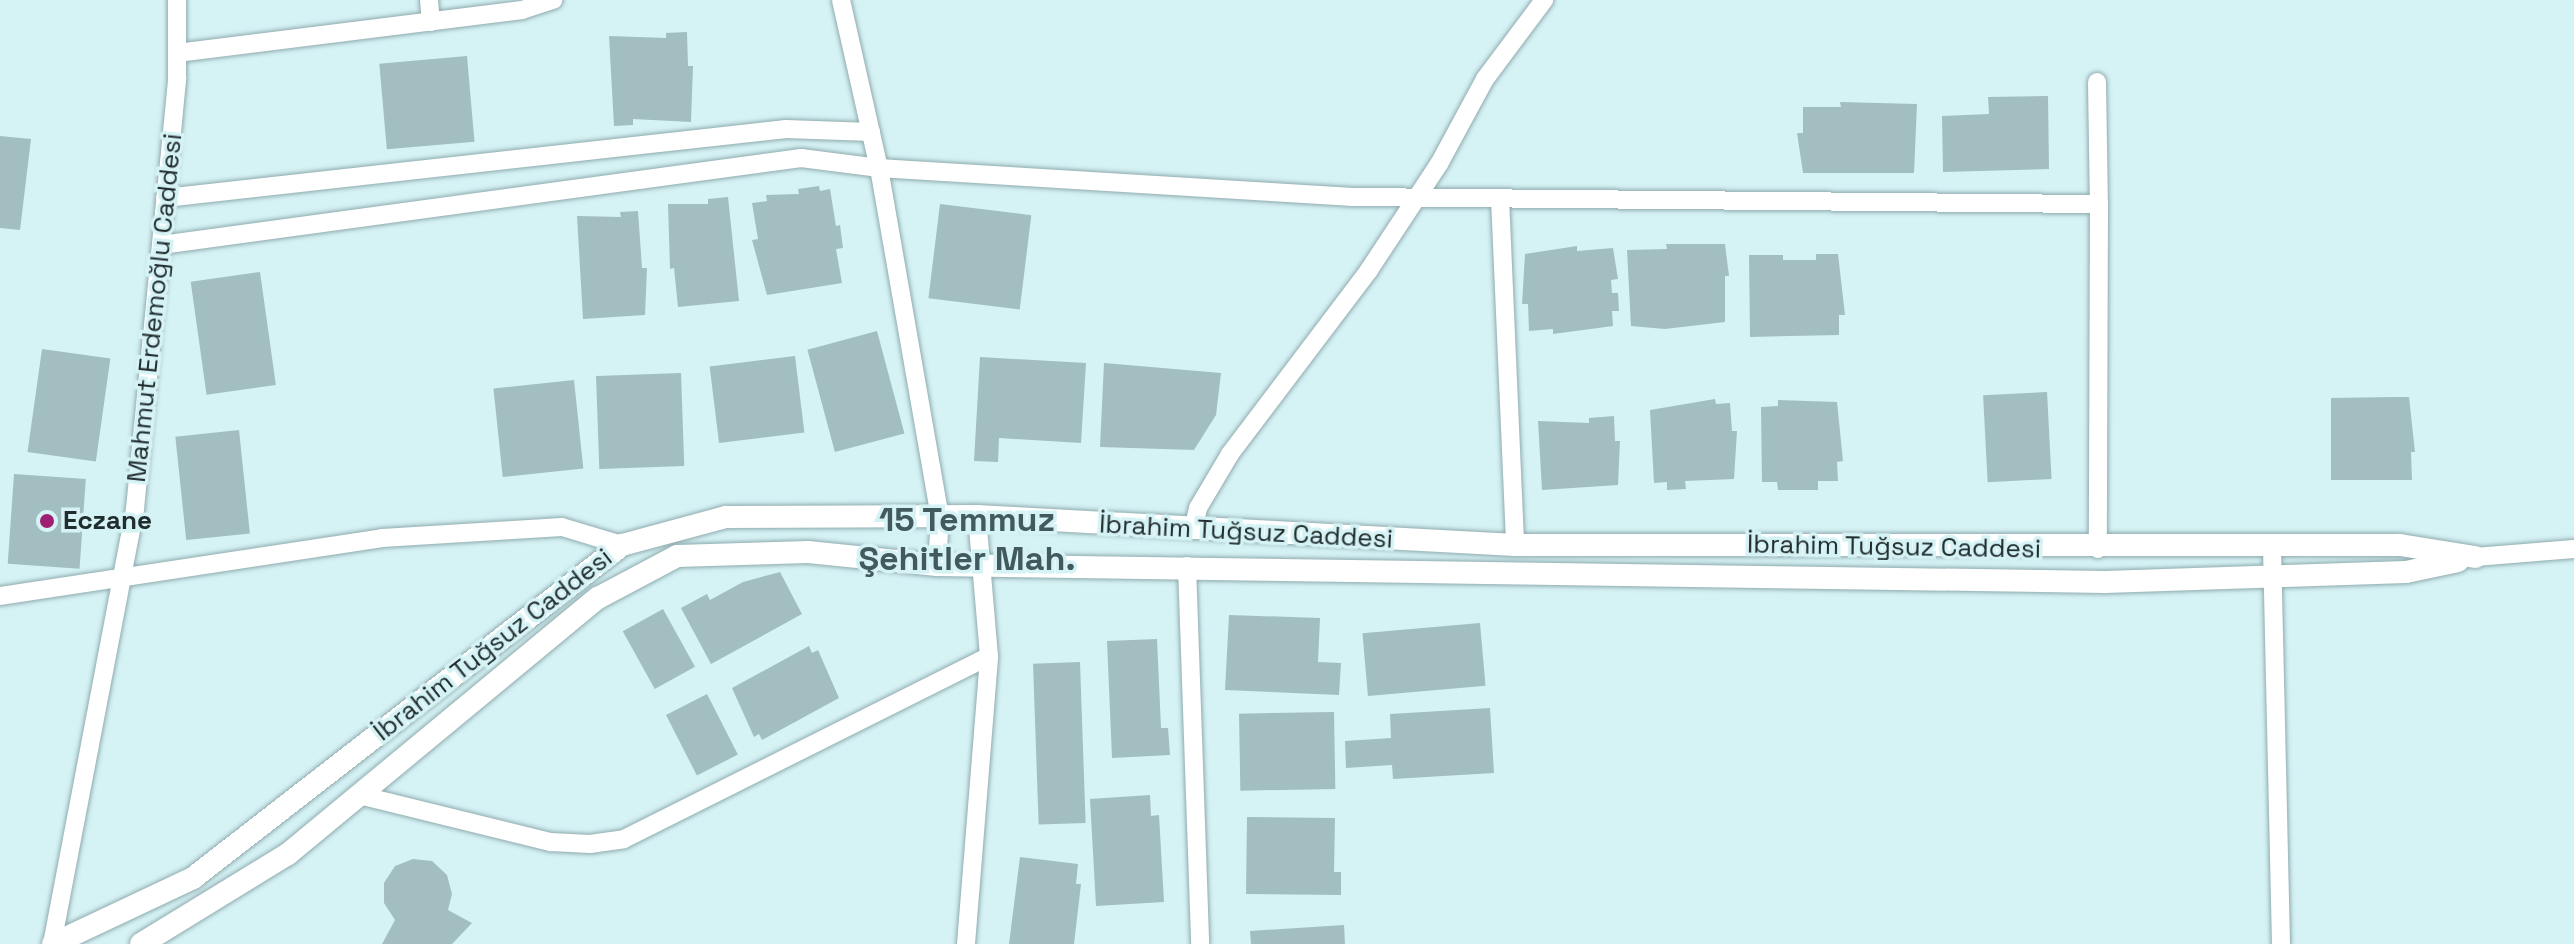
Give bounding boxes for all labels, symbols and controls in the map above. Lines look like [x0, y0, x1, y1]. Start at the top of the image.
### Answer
street label: Mahmut Erdemoğlu Caddesi [121, 132, 189, 484]
district label: 15 Temmuz Şehitler Mah. [858, 499, 1076, 578]
place label: Eczane [63, 505, 152, 537]
street label: İbrahim Tuğsuz Caddesi [1098, 509, 1394, 555]
marker: Eczane [38, 512, 56, 530]
street label: İbrahim Tuğsuz Caddesi [1746, 529, 2042, 565]
street label: İbrahim Tuğsuz Caddesi [367, 542, 619, 748]

